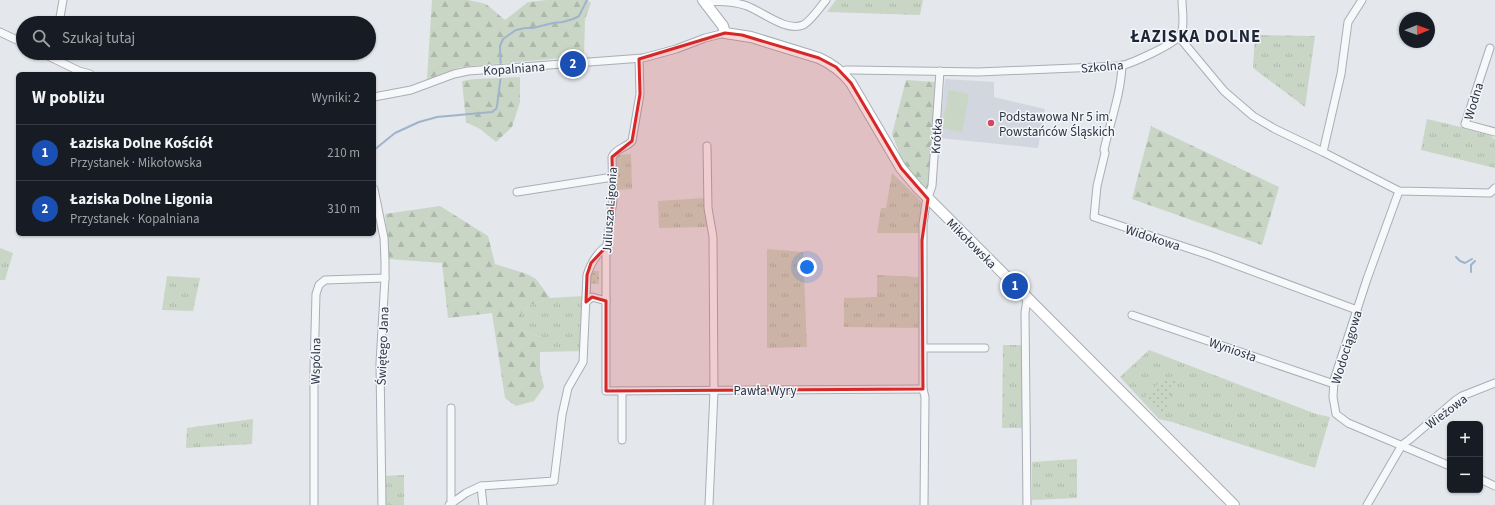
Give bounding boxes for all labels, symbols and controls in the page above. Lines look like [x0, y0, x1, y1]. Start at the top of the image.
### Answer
north arrow [1399, 12, 1435, 48]
search box [16, 16, 376, 60]
district label: ŁAZISKA DOLNE [1130, 25, 1261, 49]
icon: search [30, 27, 52, 49]
text: Szukaj tutaj [62, 28, 135, 49]
pin: 2 [560, 49, 586, 79]
street label: Szkolna [1080, 56, 1124, 78]
street label: Kopalniana [483, 58, 546, 80]
street label: Wodna [1460, 80, 1488, 122]
text: W pobliżu [32, 86, 105, 110]
text: Wyniki: 2 [311, 89, 360, 107]
place label: Podstawowa Nr 5 im. Powstańców Śląskich [999, 108, 1115, 141]
street label: Krótka [927, 117, 947, 155]
marker: Podstawowa Nr 5 im. Powstańców Śląskich [986, 118, 996, 128]
text: Łaziska Dolne Kościół [70, 133, 213, 154]
text: 1 [42, 144, 48, 162]
text: 210 m [327, 144, 360, 162]
text: Przystanek · Mikołowska [70, 154, 202, 172]
street label: Juliusza Ligonia [598, 166, 622, 254]
text: Łaziska Dolne Ligonia [70, 189, 213, 210]
text: 2 [42, 200, 48, 218]
text: 310 m [327, 200, 360, 218]
text: Przystanek · Kopalniana [70, 210, 200, 228]
street label: Mikołowska [942, 215, 1000, 273]
street label: Widokowa [1123, 221, 1182, 255]
your location [797, 257, 817, 277]
pin: 1 [1002, 271, 1028, 301]
street label: Świętego Jana [373, 306, 393, 386]
street label: Wodociągowa [1327, 308, 1367, 386]
street label: Wyniosła [1206, 333, 1259, 367]
street label: Wspólna [307, 337, 325, 385]
street label: Pawła Wyry [734, 382, 796, 400]
street label: Wieżowa [1422, 390, 1471, 433]
map controls [1447, 421, 1483, 493]
button: + [1447, 421, 1483, 457]
button: − [1447, 457, 1483, 493]

